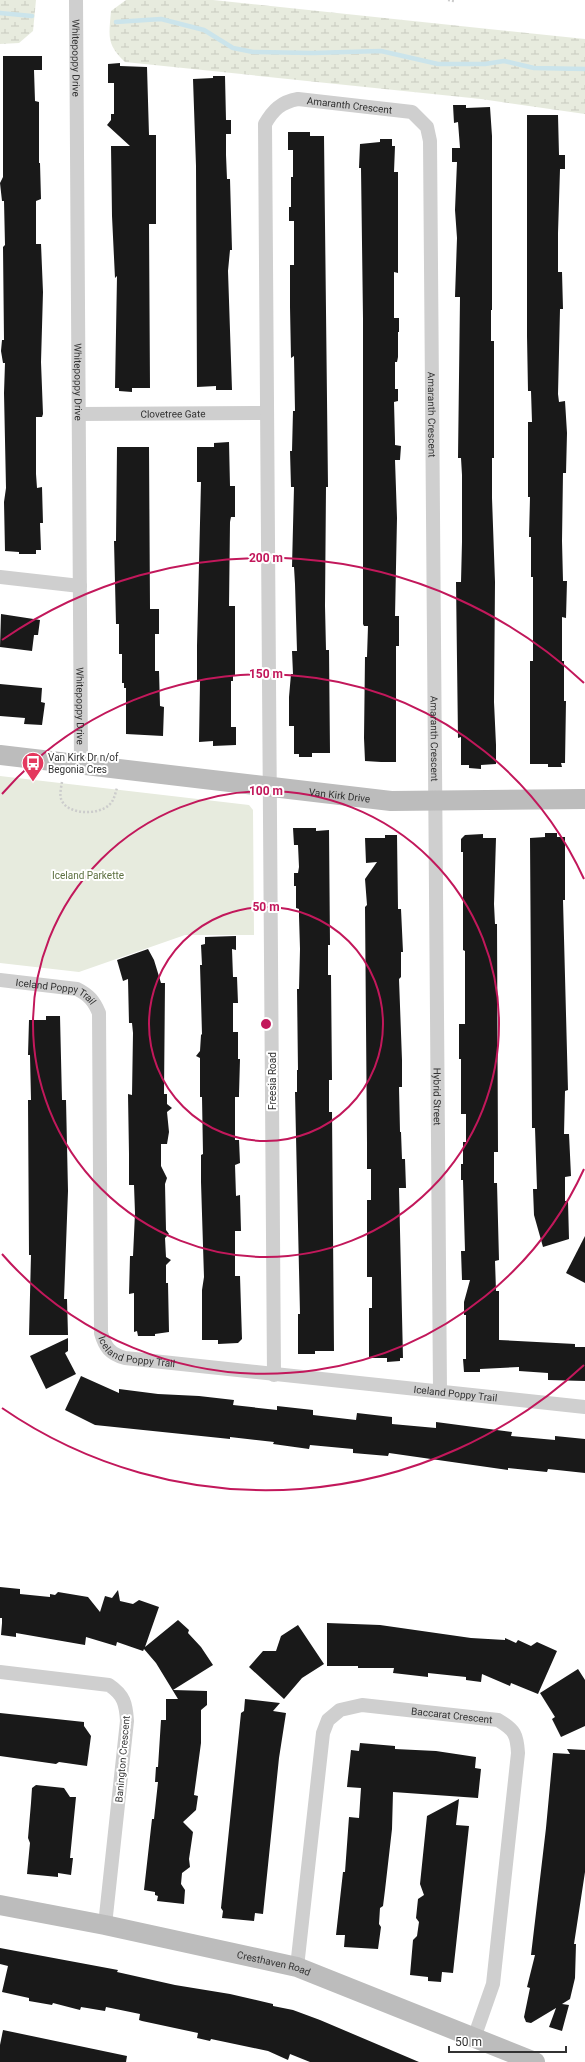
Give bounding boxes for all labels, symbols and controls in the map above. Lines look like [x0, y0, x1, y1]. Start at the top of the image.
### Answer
street label: Whitepoppy Drive [70, 19, 82, 97]
street label: Amaranth Crescent [306, 95, 393, 116]
street label: Whitepoppy Drive [72, 343, 84, 421]
street label: Amaranth Crescent [426, 372, 438, 458]
street label: Clovetree Gate [140, 408, 206, 420]
text: 200 m [249, 551, 283, 565]
street label: Whitepoppy Drive [74, 667, 86, 745]
text: 150 m [249, 667, 283, 681]
street label: Amaranth Crescent [428, 696, 440, 782]
bus stop icon: Van Kirk Dr n/of Begonia Cres [20, 750, 46, 783]
place label: Van Kirk Dr n/of Begonia Cres [48, 752, 119, 775]
text: 100 m [249, 784, 283, 798]
street label: Van Kirk Drive [308, 786, 371, 805]
park label: Iceland Parkette [52, 870, 124, 881]
text: 50 m [252, 900, 280, 914]
street label: Iceland Poppy Trail [15, 977, 98, 1007]
centre of rings [259, 1017, 273, 1031]
street label: Freesia Road [267, 1052, 278, 1110]
street label: Hybrid Street [431, 1068, 443, 1126]
street label: Iceland Poppy Trail [96, 1334, 176, 1369]
street label: Iceland Poppy Trail [413, 1384, 498, 1404]
street label: Baccarat Crescent [411, 1705, 493, 1725]
street label: Banington Crescent [113, 1715, 132, 1803]
street label: Cresthaven Road [236, 1949, 312, 1978]
scale bar [449, 2028, 566, 2054]
text: 50 m [455, 2035, 482, 2049]

